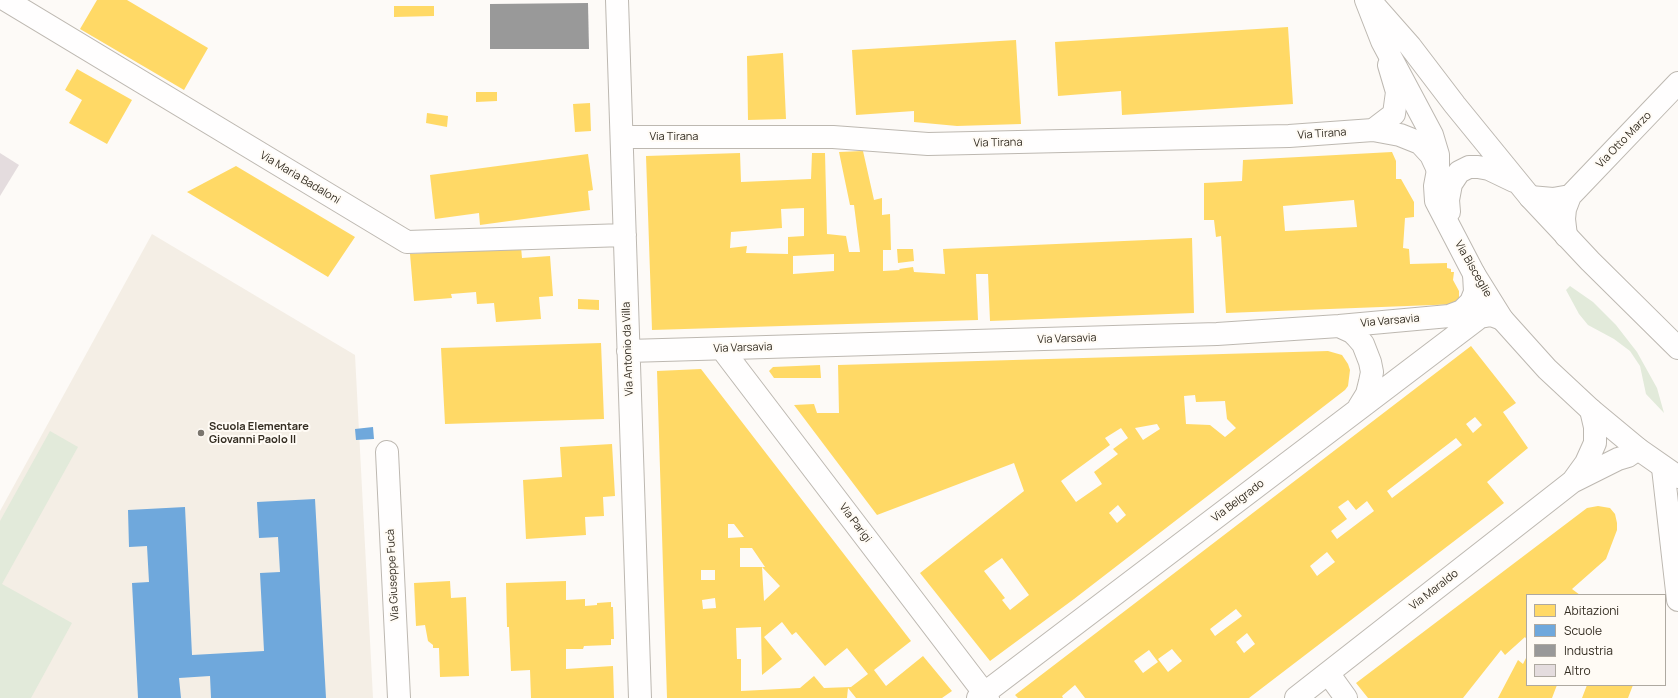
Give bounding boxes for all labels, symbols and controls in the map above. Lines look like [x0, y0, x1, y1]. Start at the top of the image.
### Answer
street label: Via Otto Marzo [1594, 109, 1654, 171]
street label: Via Tirana [1297, 126, 1347, 142]
street label: Via Tirana [650, 130, 698, 144]
street label: Via Tirana [973, 136, 1023, 150]
street label: Via Maria Badaloni [258, 149, 342, 207]
street label: Via Bisceglie [1452, 239, 1494, 299]
street label: Via Antonio da Villa [620, 302, 636, 396]
street label: Via Varsavia [1360, 312, 1420, 330]
street label: Via Varsavia [1037, 331, 1097, 347]
street label: Via Varsavia [713, 340, 773, 356]
place label: Scuola Elementare Giovanni Paolo II [209, 420, 309, 446]
marker: Scuola Elementare Giovanni Paolo II [196, 428, 206, 438]
street label: Via Belgrado [1209, 477, 1267, 525]
street label: Via Parigi [836, 501, 874, 545]
street label: Via Giuseppe Fucà [384, 529, 402, 621]
street label: Via Maraldo [1407, 567, 1461, 613]
legend [1526, 594, 1666, 686]
text: Abitazioni [1564, 602, 1619, 619]
text: Scuole [1564, 622, 1602, 639]
text: Industria [1564, 642, 1613, 659]
text: Altro [1564, 662, 1591, 679]

